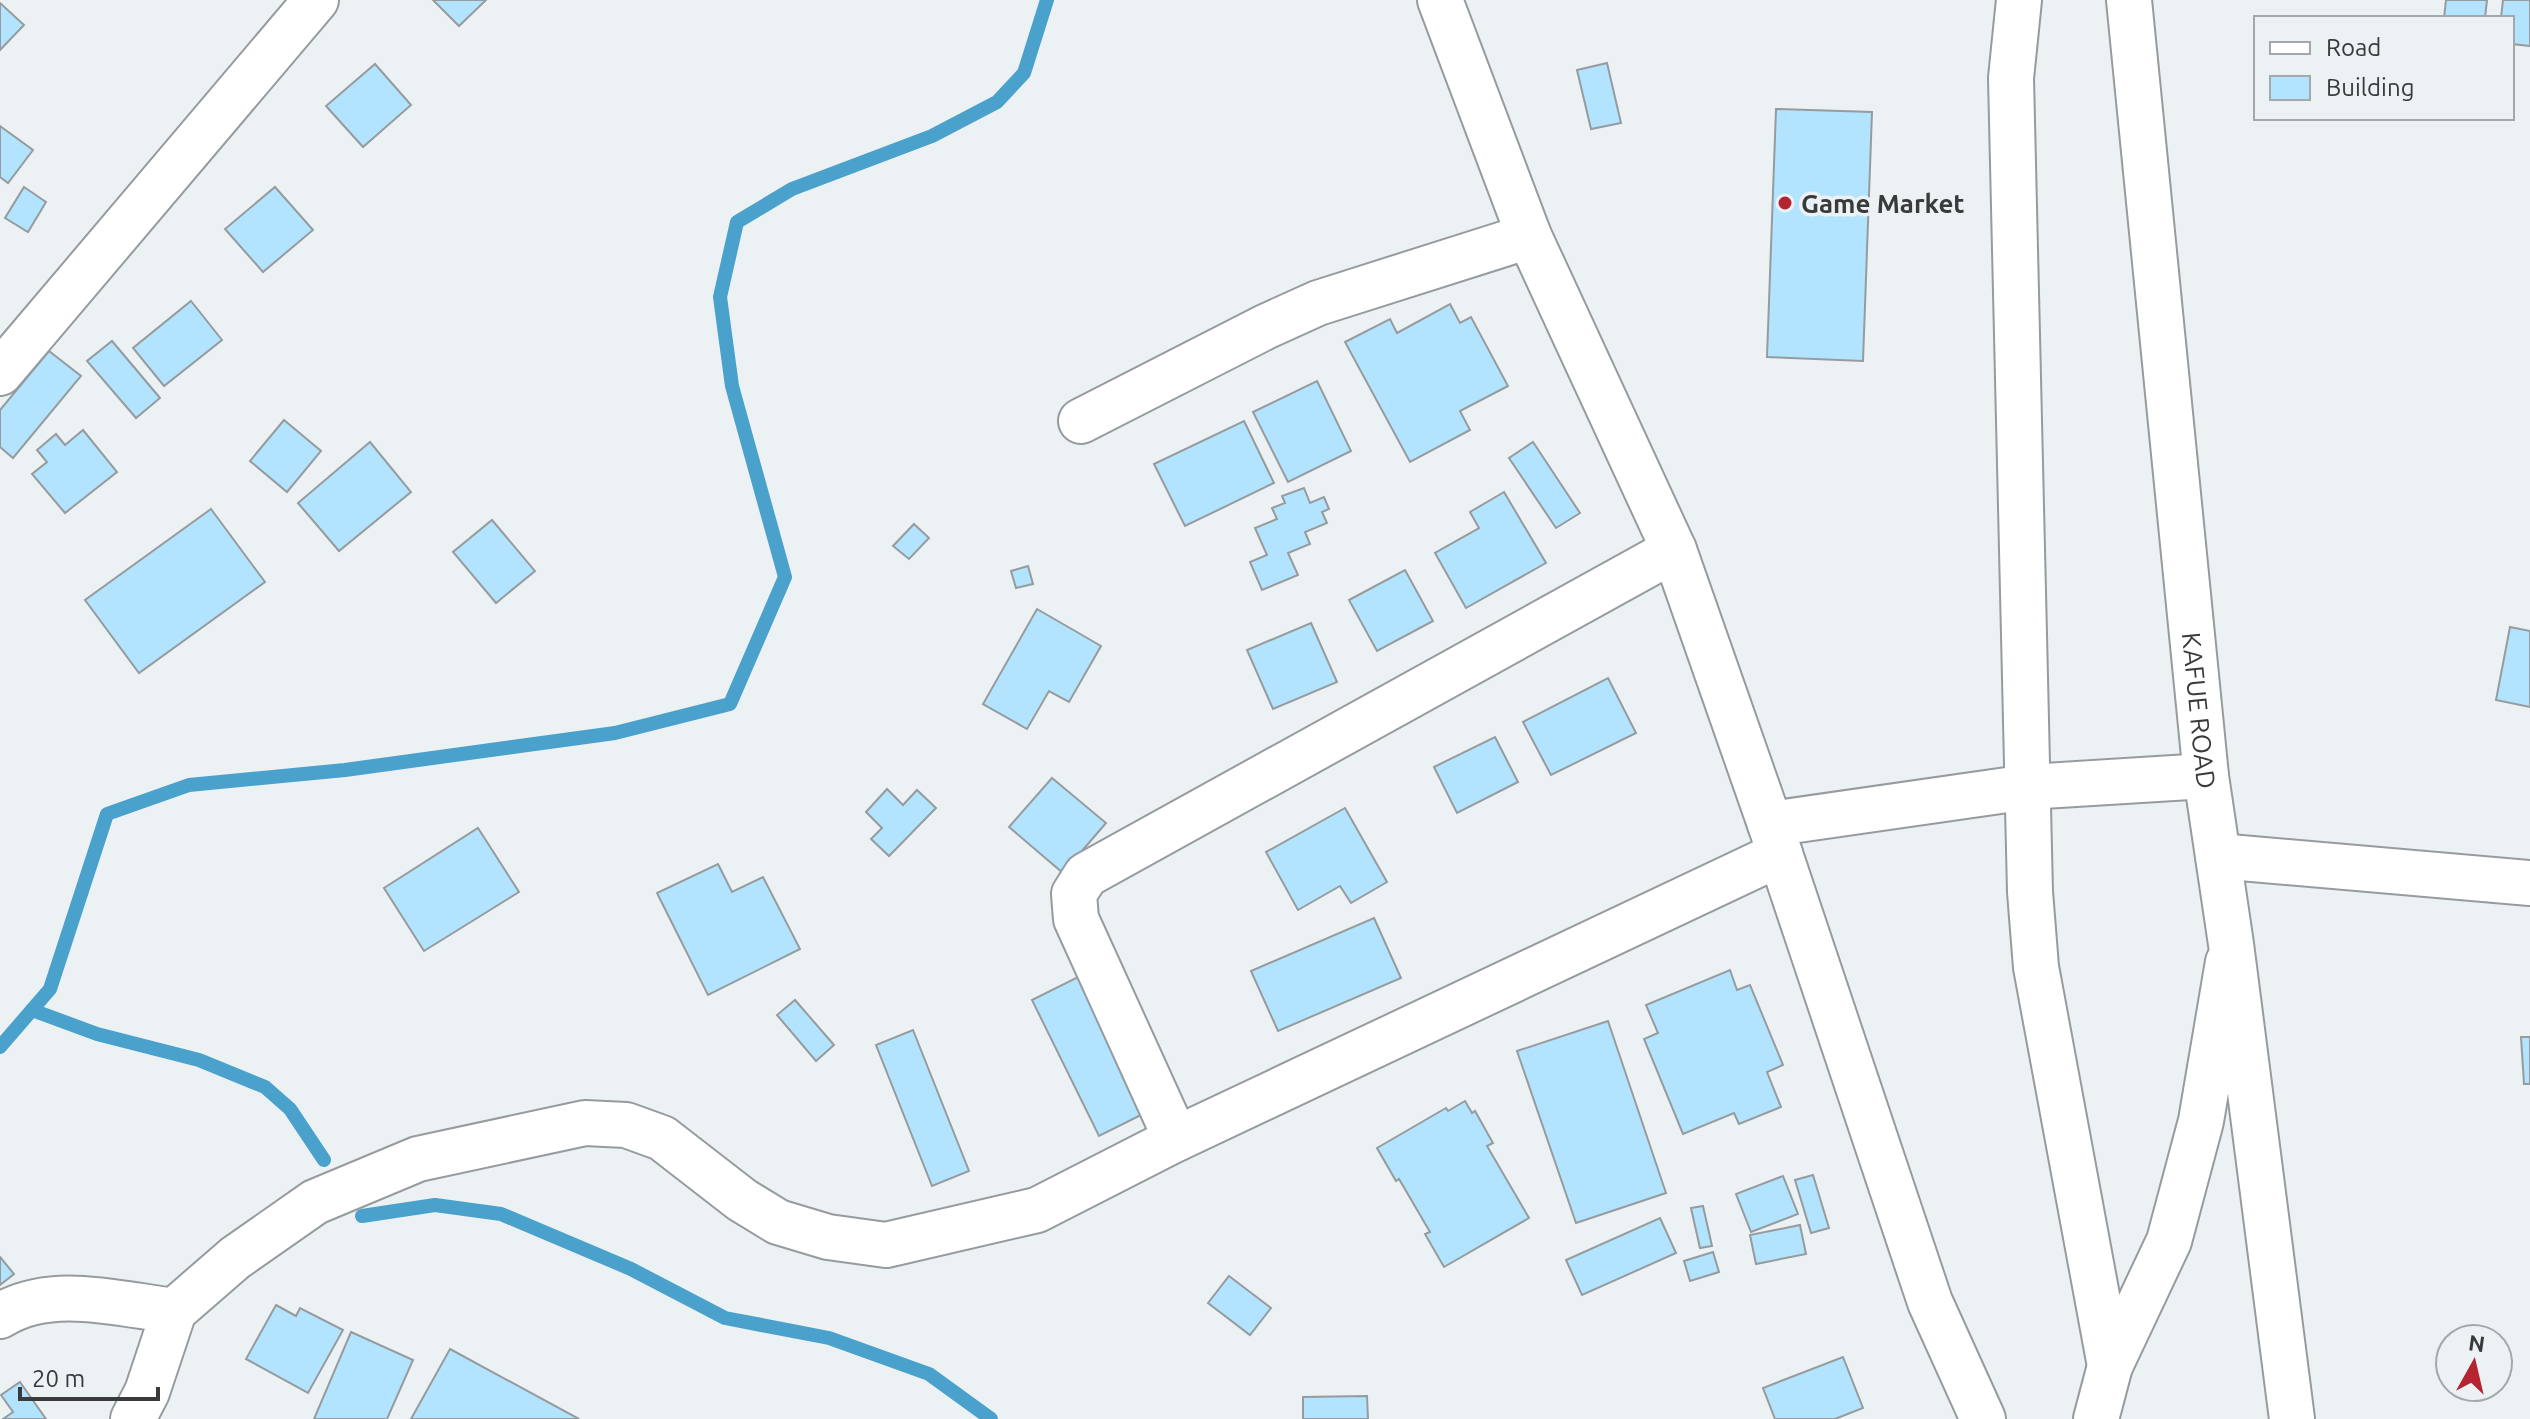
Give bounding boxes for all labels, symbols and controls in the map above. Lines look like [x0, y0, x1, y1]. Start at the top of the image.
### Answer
legend [2254, 16, 2514, 120]
text: Road [2326, 34, 2381, 61]
text: Building [2326, 74, 2414, 101]
place label: Game Market [1801, 189, 1965, 218]
marker: Game Market [1776, 194, 1794, 212]
street label: KAFUE ROAD [2177, 631, 2222, 791]
north arrow [2434, 1323, 2514, 1403]
text: N [2467, 1329, 2487, 1356]
scale bar [20, 1351, 158, 1401]
text: 20 m [32, 1365, 85, 1392]

